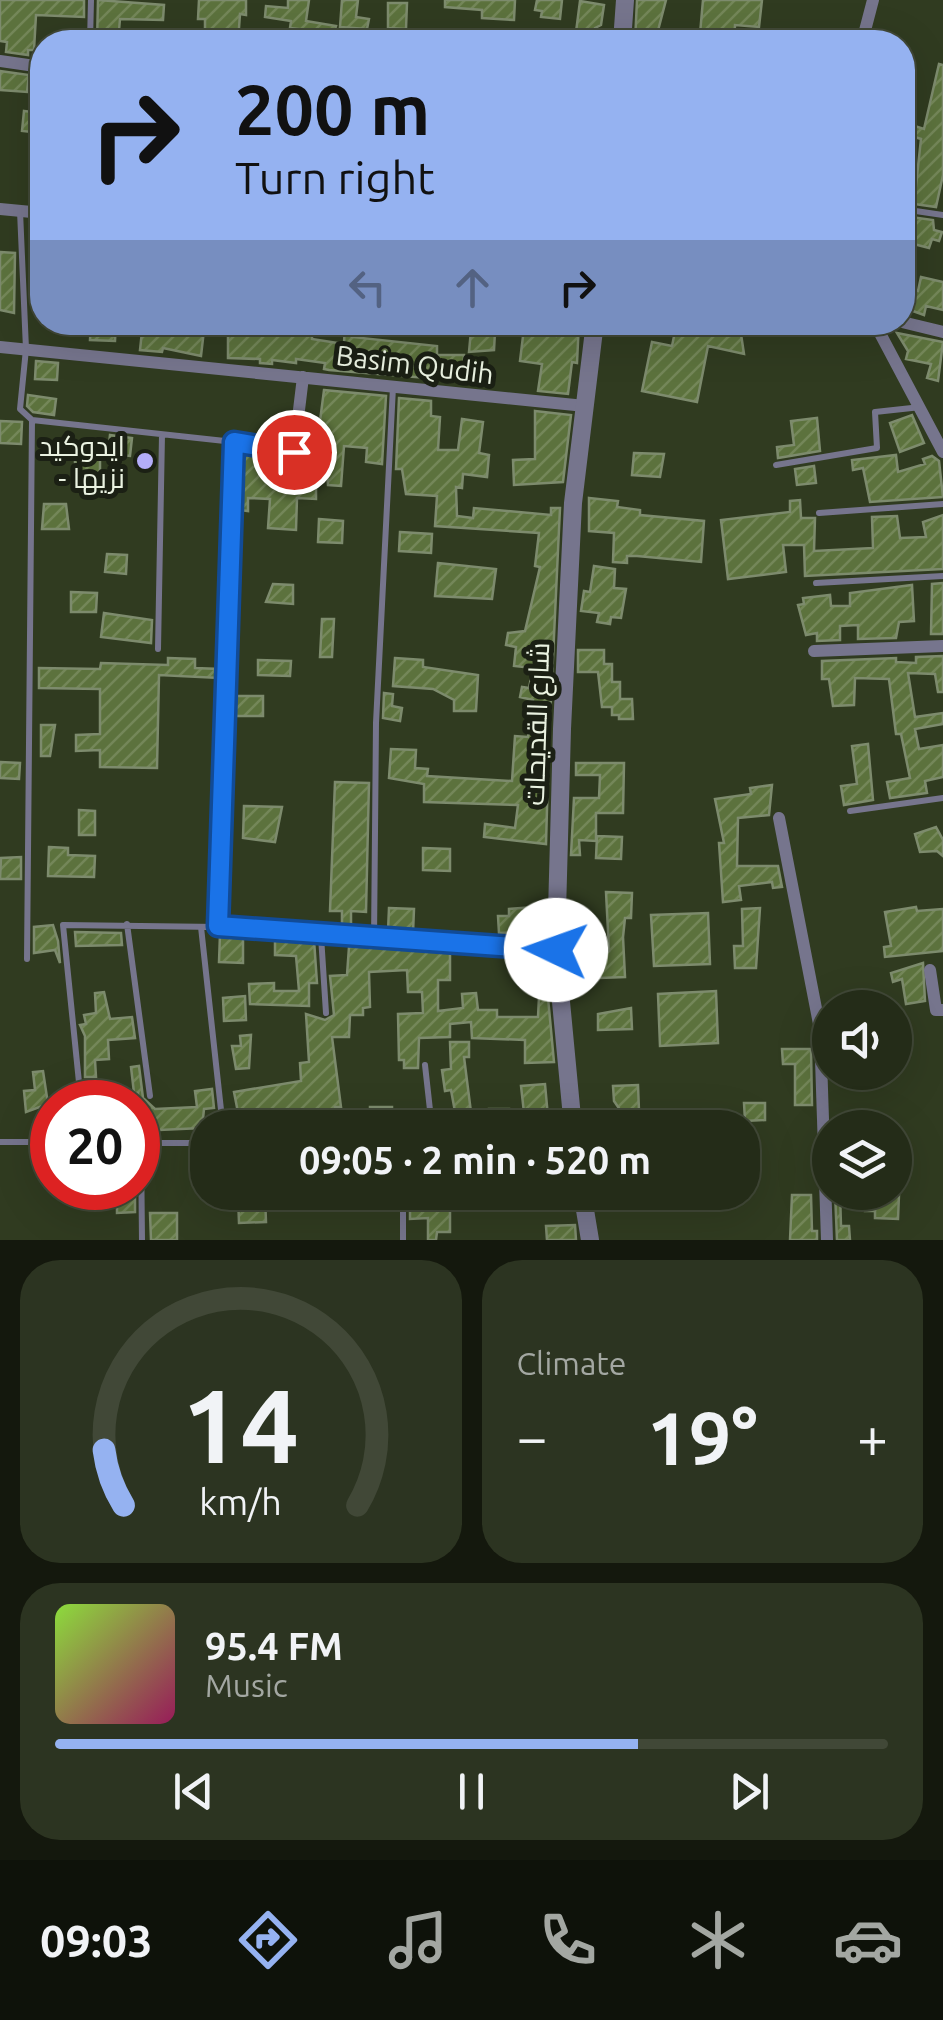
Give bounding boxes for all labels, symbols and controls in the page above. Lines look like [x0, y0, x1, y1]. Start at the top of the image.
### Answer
icon: right [70, 70, 200, 200]
text: 200 m [235, 70, 430, 148]
text: Turn right [235, 152, 435, 203]
icon: left [340, 260, 395, 315]
icon: ahead [445, 260, 500, 315]
icon: right [550, 260, 605, 315]
street label: Basim Qudih [334, 339, 496, 389]
pin [252, 410, 337, 495]
icon: arrive [267, 425, 322, 480]
place label: ايدوكيد - نزيها [39, 430, 125, 495]
marker: ايدوكيد - نزيها [134, 450, 156, 472]
street label: شارع القديحات [518, 642, 558, 806]
position arrow [504, 898, 608, 1002]
map controls [812, 990, 912, 1210]
button: sound [812, 990, 912, 1090]
speed limit sign: 20 [30, 1080, 160, 1210]
button: layers [812, 1110, 912, 1210]
text: 09:05 · 2 min · 520 m [299, 1139, 651, 1181]
text: Climate [517, 1345, 627, 1381]
text: 14 [182, 1366, 299, 1483]
text: 19° [647, 1395, 758, 1479]
text: − [517, 1406, 548, 1467]
text: + [857, 1406, 888, 1467]
text: km/h [199, 1482, 282, 1522]
text: 95.4 FM [205, 1625, 343, 1667]
text: Music [205, 1667, 288, 1703]
icon: previous [166, 1764, 221, 1819]
icon: pause [444, 1764, 499, 1819]
icon: next [722, 1764, 777, 1819]
icon: directions [233, 1905, 303, 1975]
icon: music [383, 1905, 453, 1975]
icon: phone [533, 1905, 603, 1975]
icon: climate [683, 1905, 753, 1975]
icon: car [833, 1905, 903, 1975]
text: 09:03 [40, 1915, 153, 1966]

